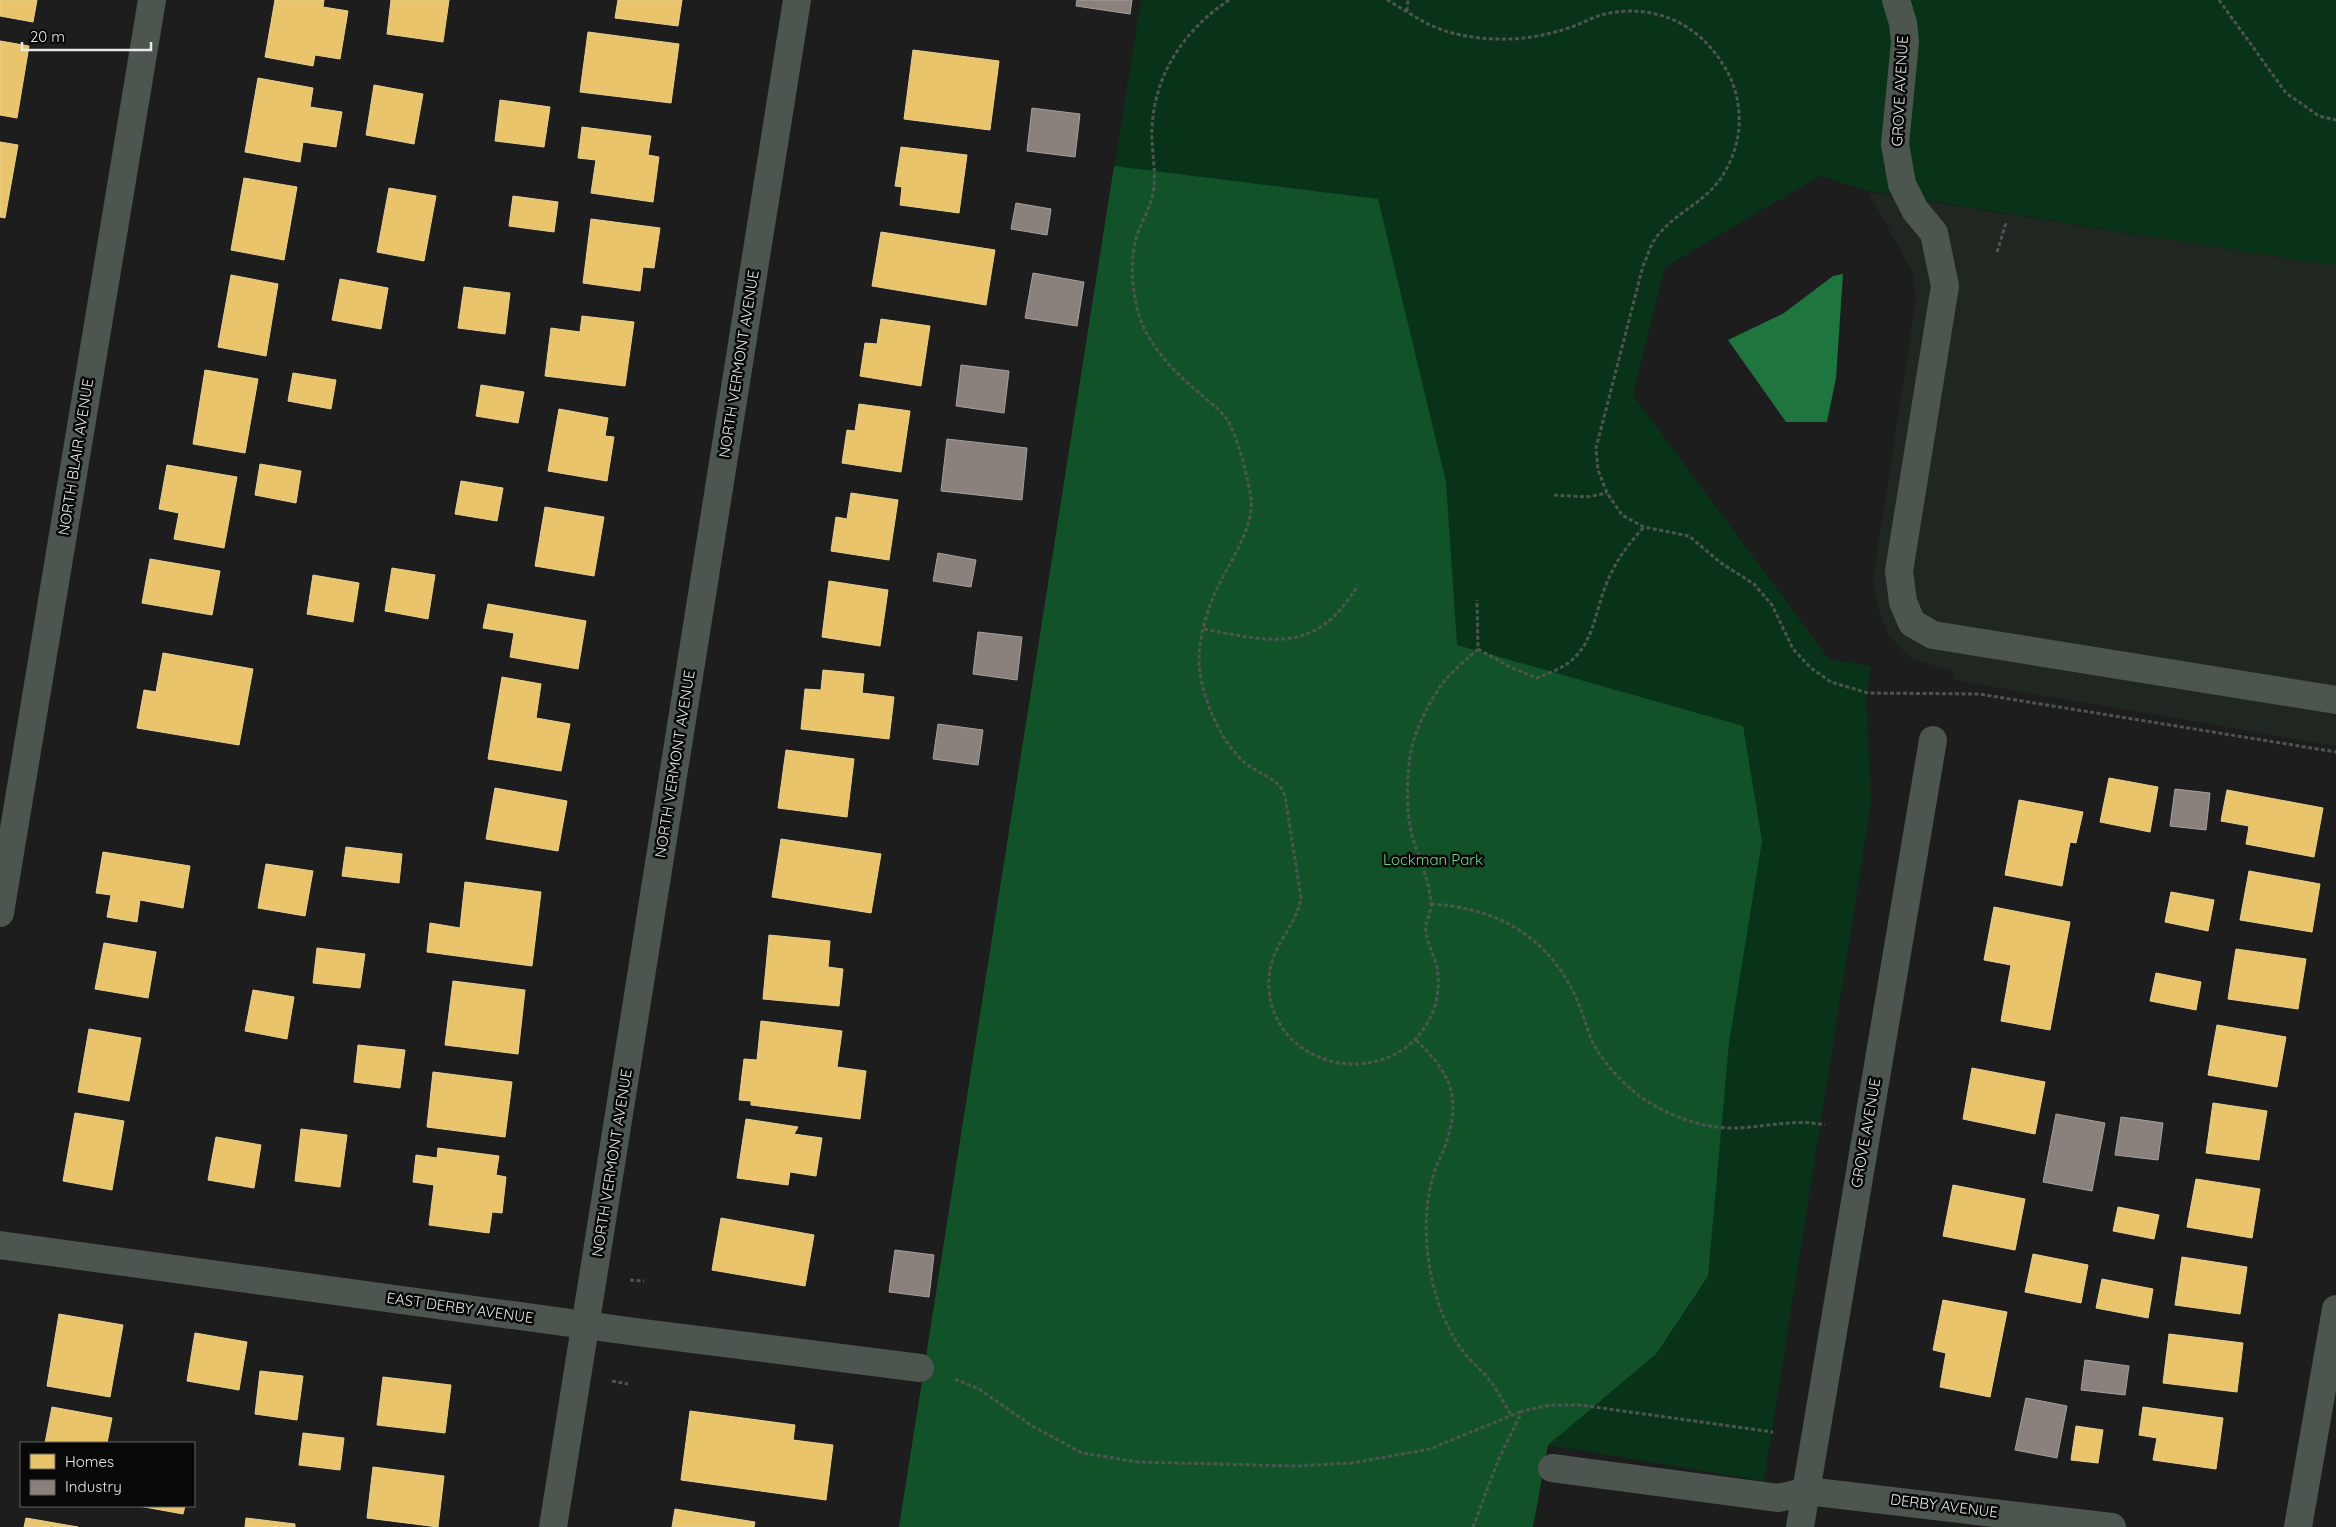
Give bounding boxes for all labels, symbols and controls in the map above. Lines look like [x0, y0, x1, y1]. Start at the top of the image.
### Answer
scale bar [22, 20, 151, 52]
text: 20 m [30, 27, 65, 46]
street label: GROVE AVENUE [1887, 35, 1912, 147]
street label: NORTH VERMONT AVENUE [714, 269, 763, 459]
street label: NORTH BLAIR AVENUE [54, 377, 97, 537]
street label: NORTH VERMONT AVENUE [650, 669, 699, 859]
park label: Lockman Park [1383, 850, 1483, 869]
street label: NORTH VERMONT AVENUE [587, 1068, 636, 1258]
street label: GROVE AVENUE [1846, 1077, 1885, 1189]
street label: EAST DERBY AVENUE [385, 1288, 535, 1327]
legend [20, 1442, 195, 1507]
text: Homes [65, 1452, 114, 1471]
text: Industry [65, 1477, 122, 1496]
street label: DERBY AVENUE [1889, 1489, 1999, 1522]

